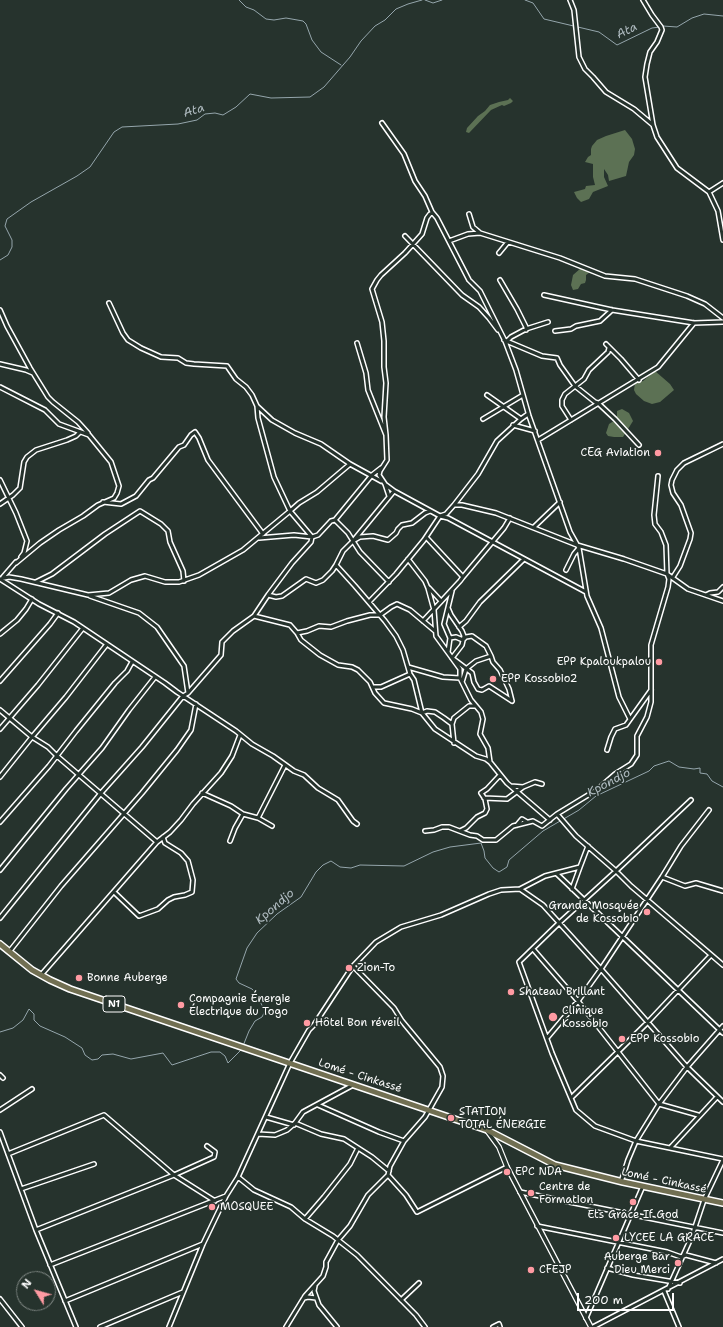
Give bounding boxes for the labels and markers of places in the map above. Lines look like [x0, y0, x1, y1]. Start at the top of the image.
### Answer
place label: CEG Aviation [581, 446, 650, 460]
marker: CEG Aviation [653, 448, 663, 458]
place label: EPP Kpaloukpalou [557, 655, 651, 669]
marker: EPP Kpaloukpalou [654, 657, 664, 667]
place label: EPP Kossobio2 [501, 672, 577, 686]
marker: EPP Kossobio2 [488, 674, 498, 684]
place label: Grande Mosquée de Kossobio [548, 899, 639, 925]
marker: Grande Mosquée de Kossobio [642, 907, 652, 917]
place label: Zion-To [357, 961, 395, 975]
marker: Zion-To [344, 963, 354, 973]
place label: Bonne Auberge [87, 971, 168, 985]
marker: Bonne Auberge [74, 973, 84, 983]
place label: Shateau Brillant [519, 985, 605, 999]
marker: Shateau Brillant [506, 987, 516, 997]
place label: Compagnie Énergie Électrique du Togo [189, 992, 291, 1018]
marker: Compagnie Énergie Électrique du Togo [176, 1000, 186, 1010]
place label: Clinique Kossobio [562, 1004, 608, 1030]
marker: Clinique Kossobio [547, 1011, 559, 1023]
place label: Hôtel Bon réveil [315, 1016, 400, 1030]
marker: Hôtel Bon réveil [302, 1018, 312, 1028]
place label: EPP Kossobio [630, 1032, 699, 1046]
marker: EPP Kossobio [617, 1034, 627, 1044]
place label: STATION TOTAL ÉNERGIE [459, 1105, 546, 1131]
marker: STATION TOTAL ÉNERGIE [446, 1113, 456, 1123]
place label: EPC NDA [515, 1165, 562, 1179]
marker: EPC NDA [502, 1167, 512, 1177]
place label: Centre de Formation [539, 1180, 593, 1206]
marker: Centre de Formation [526, 1188, 536, 1198]
marker: Ets Grâce If God [628, 1197, 638, 1207]
place label: MOSQUEE [220, 1200, 273, 1214]
marker: MOSQUEE [207, 1202, 217, 1212]
place label: Ets Grâce If God [587, 1208, 679, 1222]
place label: LYCEE LA GRACE [624, 1231, 714, 1245]
marker: LYCEE LA GRACE [611, 1233, 621, 1243]
place label: Auberge Bar Dieu Merci [604, 1250, 670, 1276]
marker: Auberge Bar Dieu Merci [673, 1258, 683, 1268]
place label: CFEJP [539, 1263, 571, 1277]
marker: CFEJP [526, 1265, 536, 1275]

